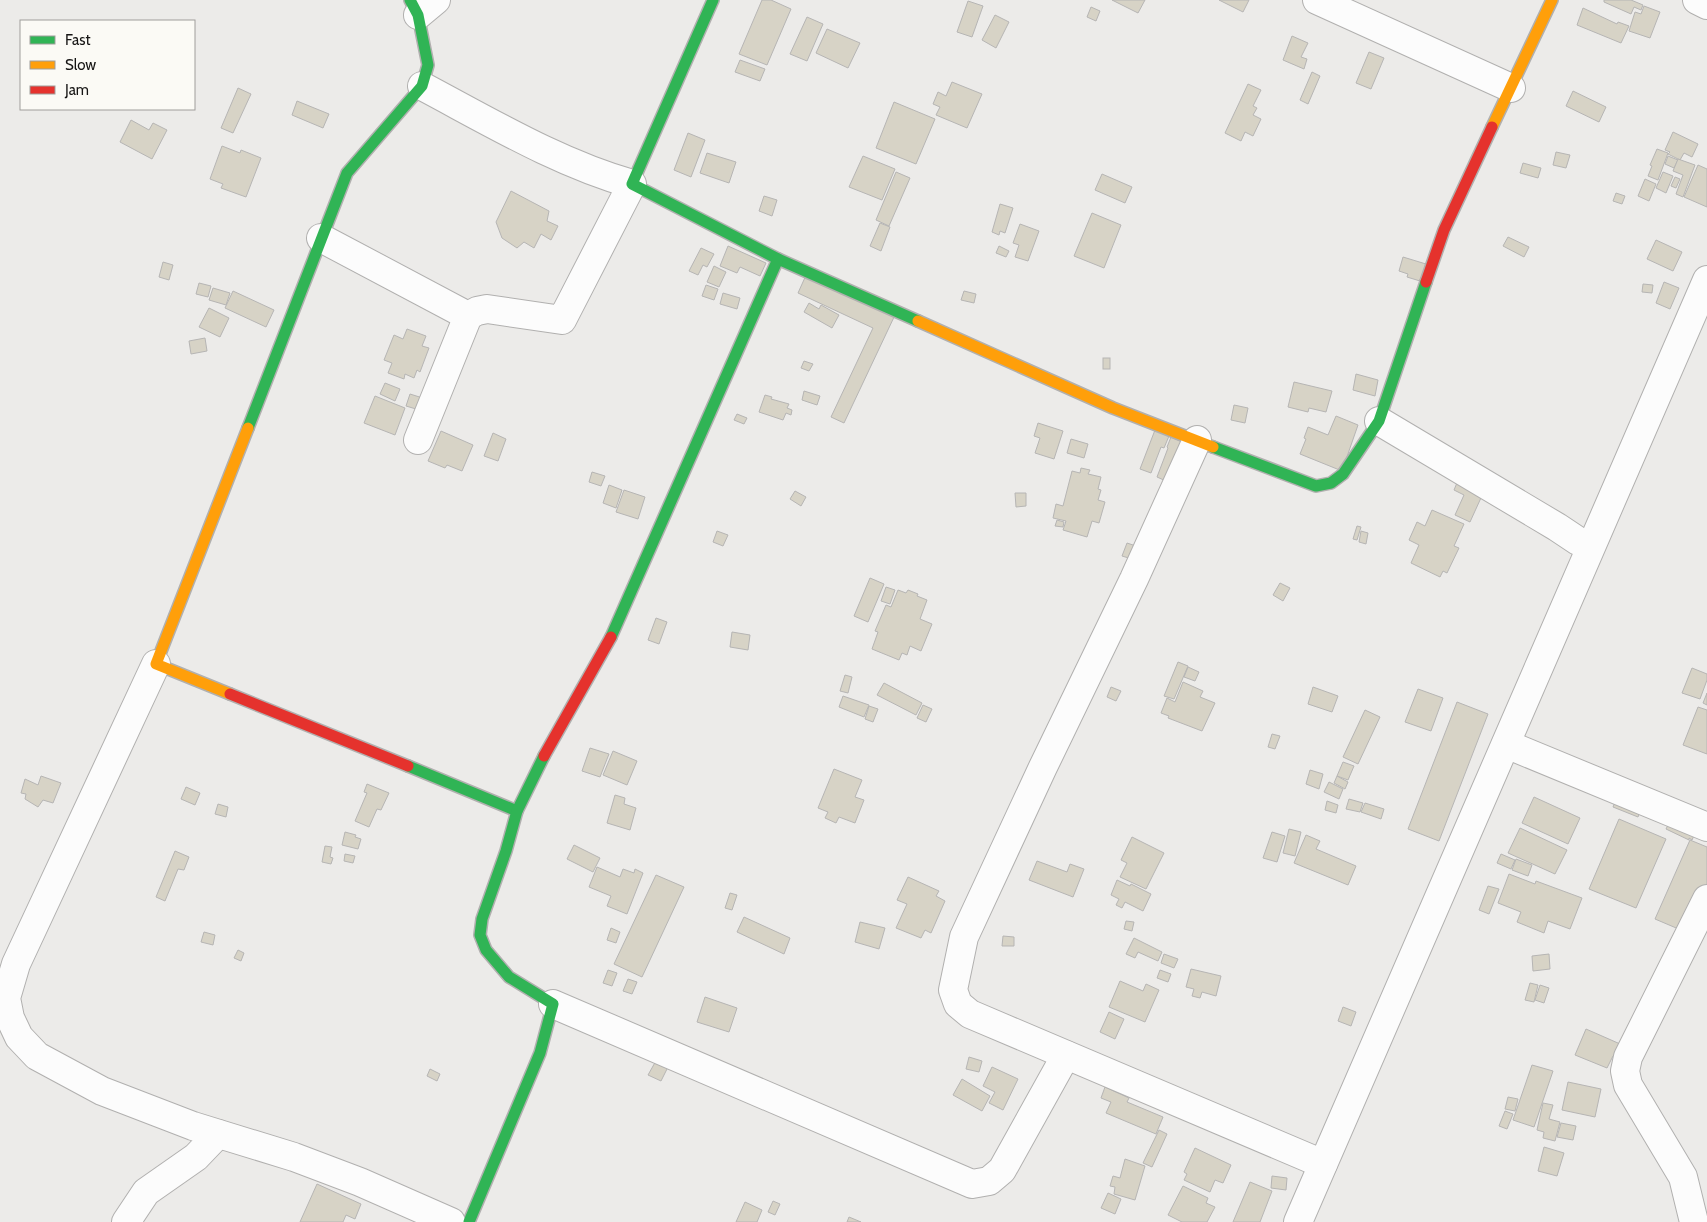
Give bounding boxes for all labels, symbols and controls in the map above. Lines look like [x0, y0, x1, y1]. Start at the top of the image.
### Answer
legend [20, 20, 195, 110]
text: Fast [65, 31, 90, 49]
text: Slow [65, 56, 96, 74]
text: Jam [64, 81, 89, 99]

